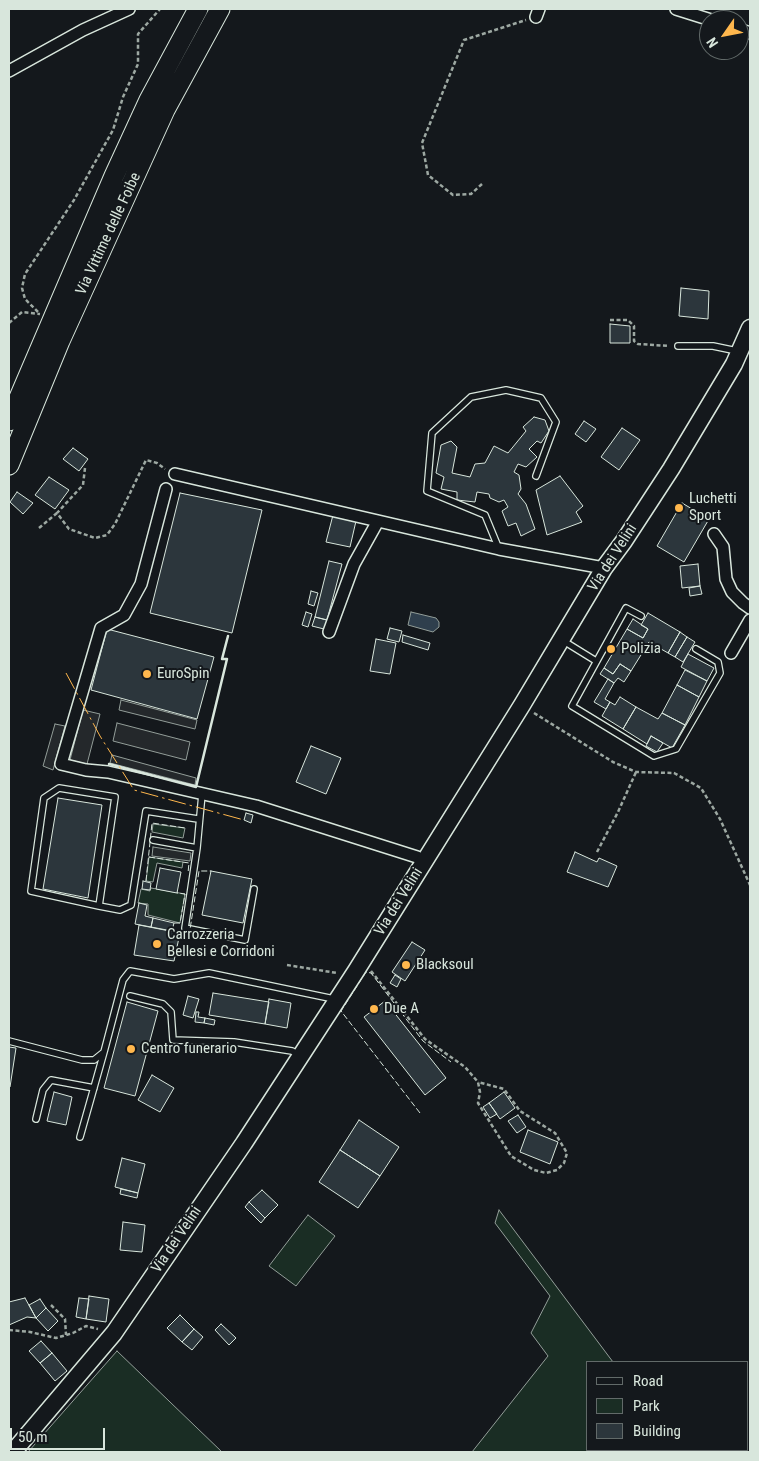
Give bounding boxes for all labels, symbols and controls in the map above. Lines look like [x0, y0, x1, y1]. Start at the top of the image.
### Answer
north arrow [699, 10, 749, 60]
text: N [703, 35, 721, 51]
street label: Via Vittime delle Foibe [73, 170, 145, 298]
place label: Luchetti Sport [689, 490, 737, 525]
marker: Luchetti Sport [673, 502, 685, 514]
street label: Via dei Velini [585, 521, 641, 595]
place label: Polizia [621, 640, 661, 658]
marker: Polizia [605, 643, 617, 655]
place label: EuroSpin [157, 665, 209, 683]
marker: EuroSpin [141, 668, 153, 680]
street label: Via dei Velini [371, 865, 427, 939]
place label: Carrozzeria Bellesi e Corridoni [167, 926, 275, 961]
marker: Carrozzeria Bellesi e Corridoni [151, 938, 163, 950]
place label: Blacksoul [416, 956, 474, 974]
marker: Blacksoul [400, 959, 412, 971]
place label: Due A [384, 1000, 419, 1018]
marker: Due A [368, 1003, 380, 1015]
place label: Centro funerario [141, 1040, 237, 1058]
marker: Centro funerario [125, 1043, 137, 1055]
street label: Via dei Velini [148, 1203, 206, 1277]
legend [586, 1361, 749, 1451]
text: Road [633, 1372, 663, 1390]
text: Park [633, 1397, 660, 1415]
scale bar [12, 1418, 108, 1450]
text: Building [633, 1422, 681, 1440]
text: 50 m [18, 1428, 48, 1446]

